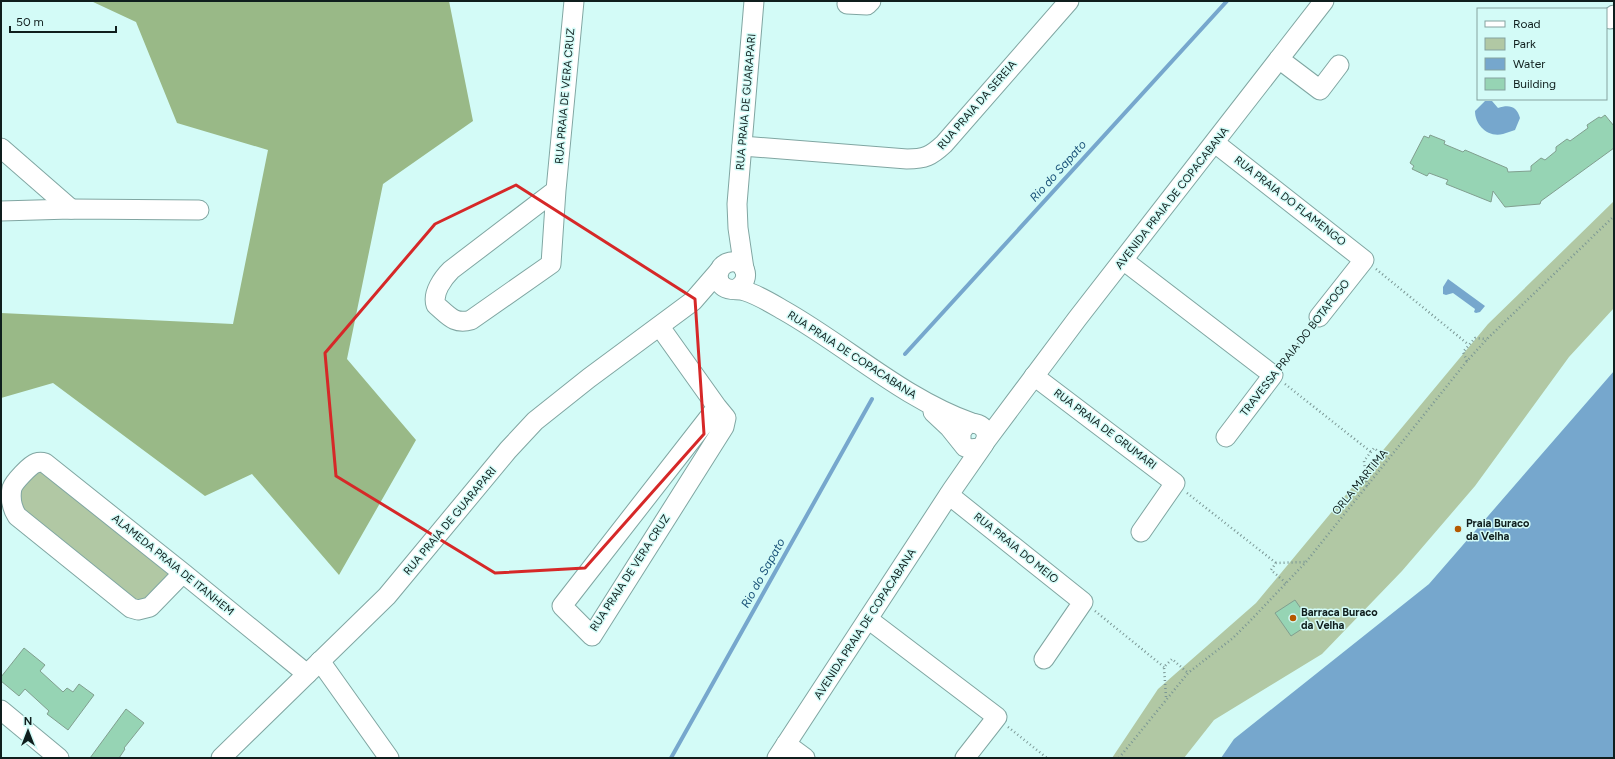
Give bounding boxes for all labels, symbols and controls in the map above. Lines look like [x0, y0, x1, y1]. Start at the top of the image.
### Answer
scale bar [10, 8, 116, 34]
legend [1477, 8, 1607, 100]
text: 50 m [16, 15, 44, 29]
text: Road [1513, 17, 1541, 31]
street label: RUA PRAIA DE VERA CRUZ [553, 28, 577, 164]
street label: RUA PRAIA DE GUARAPARI [734, 33, 758, 171]
text: Park [1513, 37, 1536, 51]
street label: RUA PRAIA DA SEREIA [935, 57, 1020, 152]
text: Water [1513, 57, 1545, 71]
text: Building [1513, 77, 1556, 91]
street label: AVENIDA PRAIA DE COPACABANA [1113, 124, 1232, 272]
water label: Rio do Sapato [1027, 138, 1089, 204]
street label: RUA PRAIA DO FLAMENGO [1232, 153, 1349, 249]
street label: TRAVESSA PRAIA DO BOTAFOGO [1238, 277, 1353, 419]
street label: RUA PRAIA DE COPACABANA [785, 308, 919, 402]
street label: RUA PRAIA DE GRUMARI [1051, 386, 1159, 472]
street label: ORLA MARTIMA [1330, 446, 1391, 517]
street label: RUA PRAIA DE GUARAPARI [401, 464, 499, 578]
street label: RUA PRAIA DO MEIO [971, 510, 1061, 586]
street label: ALAMEDA PRAIA DE ITANHEM [109, 512, 237, 618]
street label: RUA PRAIA DE VERA CRUZ [587, 512, 673, 634]
place label: Praia Buraco da Velha [1466, 517, 1530, 543]
marker: Praia Buraco da Velha [1453, 524, 1463, 534]
water label: Rio do Sapato [738, 536, 788, 610]
street label: AVENIDA PRAIA DE COPACABANA [811, 546, 919, 702]
place label: Barraca Buraco da Velha [1301, 606, 1378, 632]
marker: Barraca Buraco da Velha [1288, 613, 1298, 623]
north arrow [8, 711, 48, 751]
text: N [24, 715, 32, 728]

